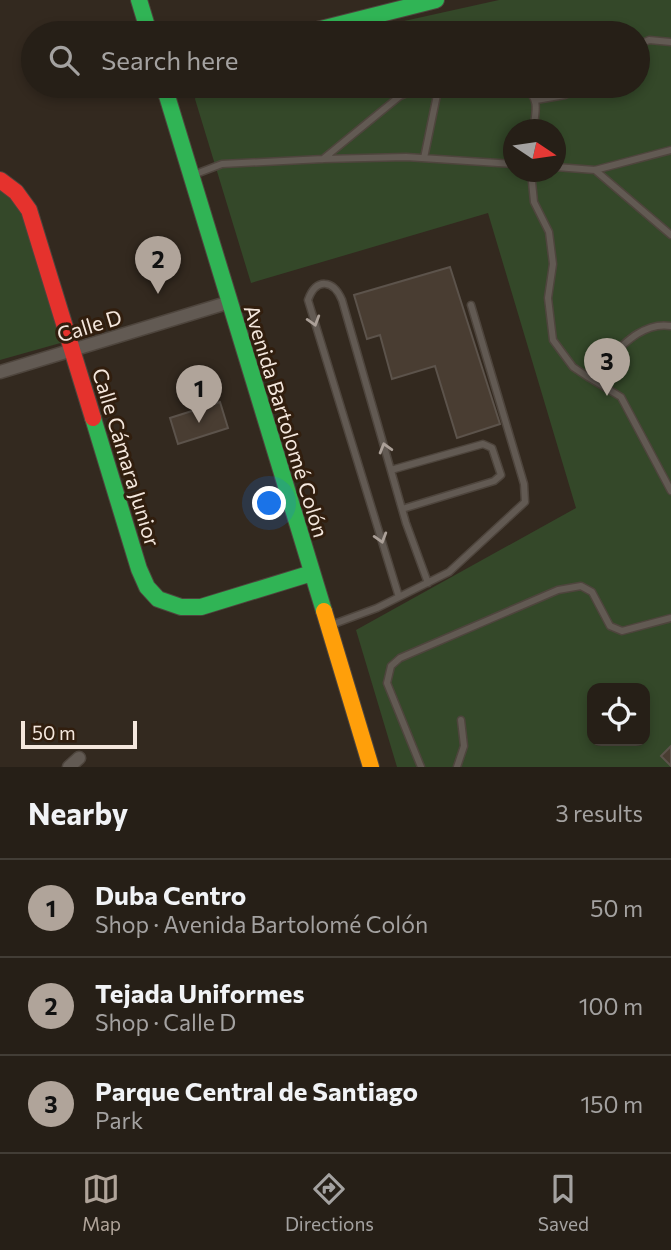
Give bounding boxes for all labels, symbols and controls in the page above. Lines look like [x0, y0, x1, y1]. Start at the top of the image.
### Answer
search box [21, 21, 650, 98]
icon: search [45, 41, 83, 79]
text: Search here [101, 44, 239, 75]
north arrow [503, 119, 566, 182]
pin: 2 [135, 236, 181, 294]
street label: Avenida Bartolomé Colón [240, 302, 334, 540]
street label: Calle D [53, 303, 125, 347]
one-way arrow [306, 315, 321, 327]
pin: 3 [584, 338, 630, 396]
street label: Calle Cámara Junior [88, 365, 166, 549]
pin: 1 [176, 365, 222, 423]
one-way arrow [378, 442, 393, 454]
your location [252, 486, 286, 520]
one-way arrow [373, 532, 388, 544]
map controls [587, 683, 650, 746]
button: locate [587, 683, 650, 746]
scale bar [21, 718, 136, 750]
text: 50 m [32, 721, 76, 744]
text: Nearby [28, 794, 128, 831]
text: 3 results [556, 799, 643, 827]
text: Duba Centro [95, 879, 246, 910]
text: 1 [46, 894, 56, 922]
text: 50 m [590, 894, 643, 922]
text: Shop · Avenida Bartolomé Colón [95, 910, 428, 938]
text: Tejada Uniformes [95, 977, 305, 1008]
text: 2 [44, 992, 58, 1020]
text: 100 m [579, 992, 643, 1020]
text: Shop · Calle D [95, 1008, 236, 1036]
text: Parque Central de Santiago [95, 1075, 418, 1106]
text: 3 [44, 1090, 58, 1118]
text: 150 m [580, 1090, 643, 1118]
text: Park [95, 1106, 143, 1134]
tab: Map [82, 1170, 121, 1235]
tab: Directions [285, 1170, 374, 1235]
tab: Saved [538, 1170, 589, 1235]

